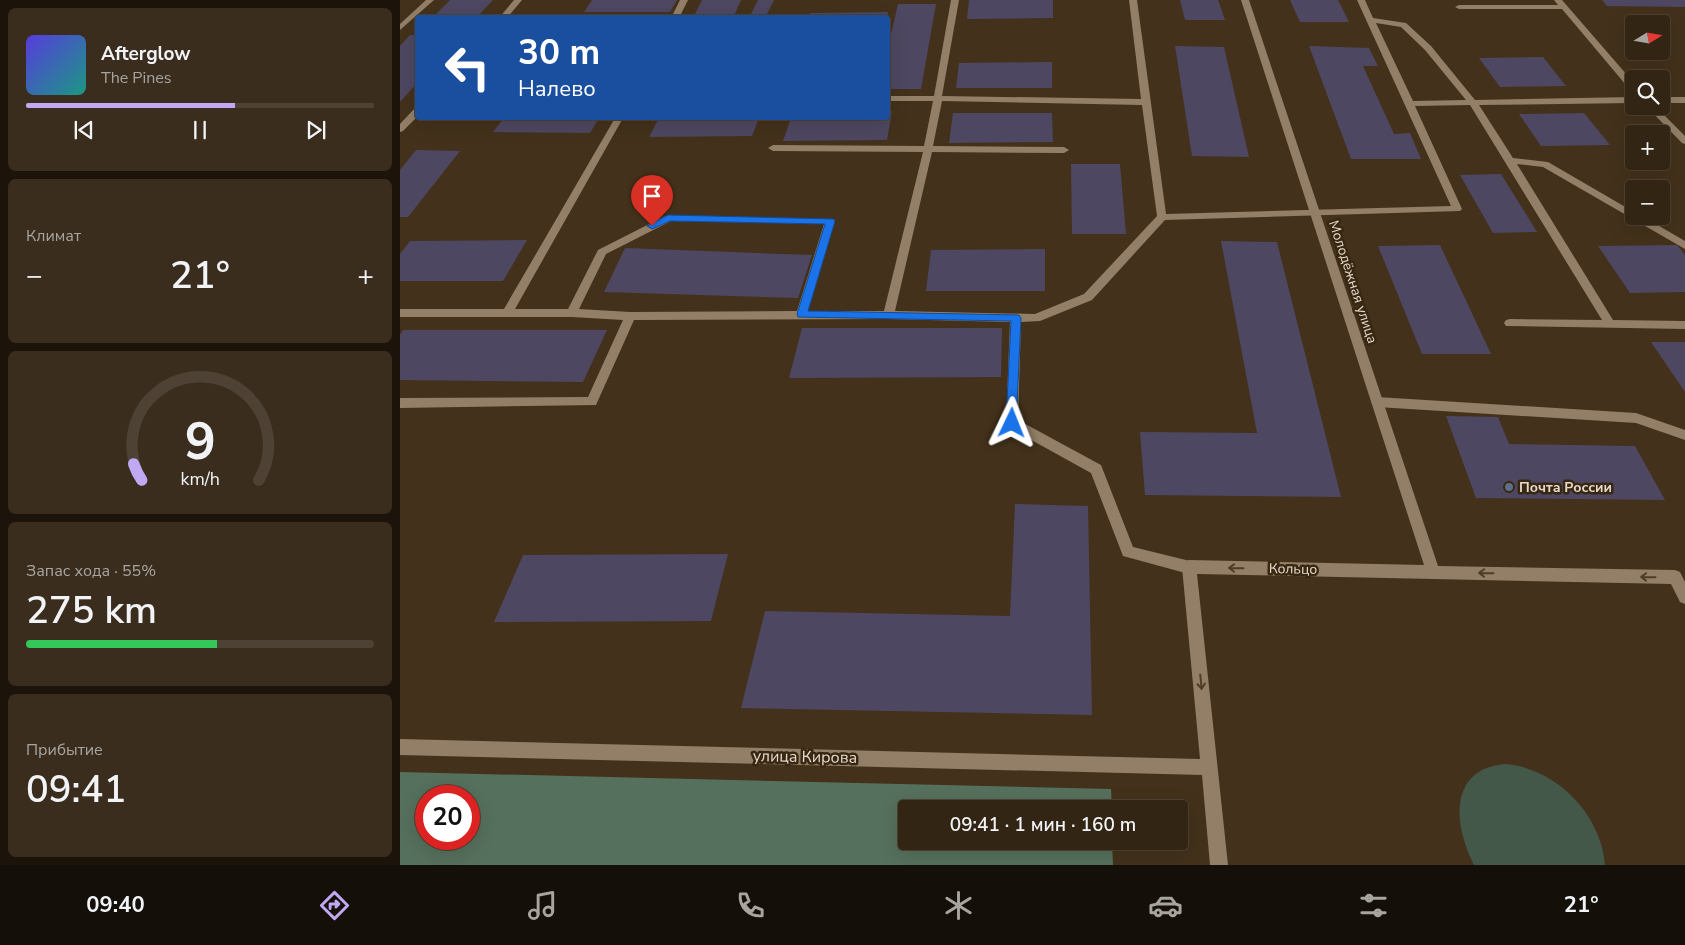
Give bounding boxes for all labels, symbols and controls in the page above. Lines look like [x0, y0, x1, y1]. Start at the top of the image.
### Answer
north arrow [1625, 15, 1670, 60]
map controls [1625, 15, 1670, 225]
text: 30 m [518, 29, 600, 76]
icon: left [435, 35, 500, 100]
text: Afterglow [101, 41, 191, 67]
text: The Pines [101, 67, 171, 89]
button: search [1625, 70, 1670, 115]
text: Налево [518, 74, 596, 104]
icon: previous [70, 116, 98, 144]
icon: pause [186, 116, 214, 144]
icon: next [302, 116, 330, 144]
button: + [1625, 125, 1670, 170]
pin [631, 175, 673, 226]
button: − [1625, 180, 1670, 225]
icon: arrive [638, 182, 666, 210]
street label: Молодёжная улица [1324, 218, 1382, 346]
text: Климат [26, 225, 81, 247]
text: 21° [170, 250, 230, 301]
text: − [26, 257, 43, 295]
text: + [357, 257, 374, 295]
position arrow [985, 396, 1037, 448]
text: 9 [184, 406, 216, 477]
text: km/h [180, 467, 220, 491]
place label: Почта России [1519, 478, 1612, 497]
marker: Почта России [1503, 481, 1515, 493]
street label: Кольцо [1269, 559, 1317, 579]
text: Запас хода · 55% [26, 560, 156, 582]
one-way arrow [1228, 563, 1244, 573]
one-way arrow [1478, 569, 1494, 578]
one-way arrow [1641, 572, 1657, 582]
text: 275 km [26, 585, 157, 636]
one-way arrow [1196, 674, 1206, 690]
text: Прибытие [26, 739, 103, 761]
street label: улица Кирова [753, 745, 857, 769]
text: 09:41 [26, 764, 126, 815]
speed limit sign: 20 [415, 785, 480, 850]
text: 09:41 · 1 мин · 160 m [950, 812, 1136, 838]
icon: directions [317, 888, 352, 923]
icon: music [525, 888, 560, 923]
icon: phone [733, 888, 768, 923]
icon: climate [941, 888, 976, 923]
icon: car [1148, 888, 1183, 923]
icon: filters [1356, 888, 1391, 923]
text: 09:40 [86, 890, 145, 920]
text: 21° [1564, 890, 1599, 920]

